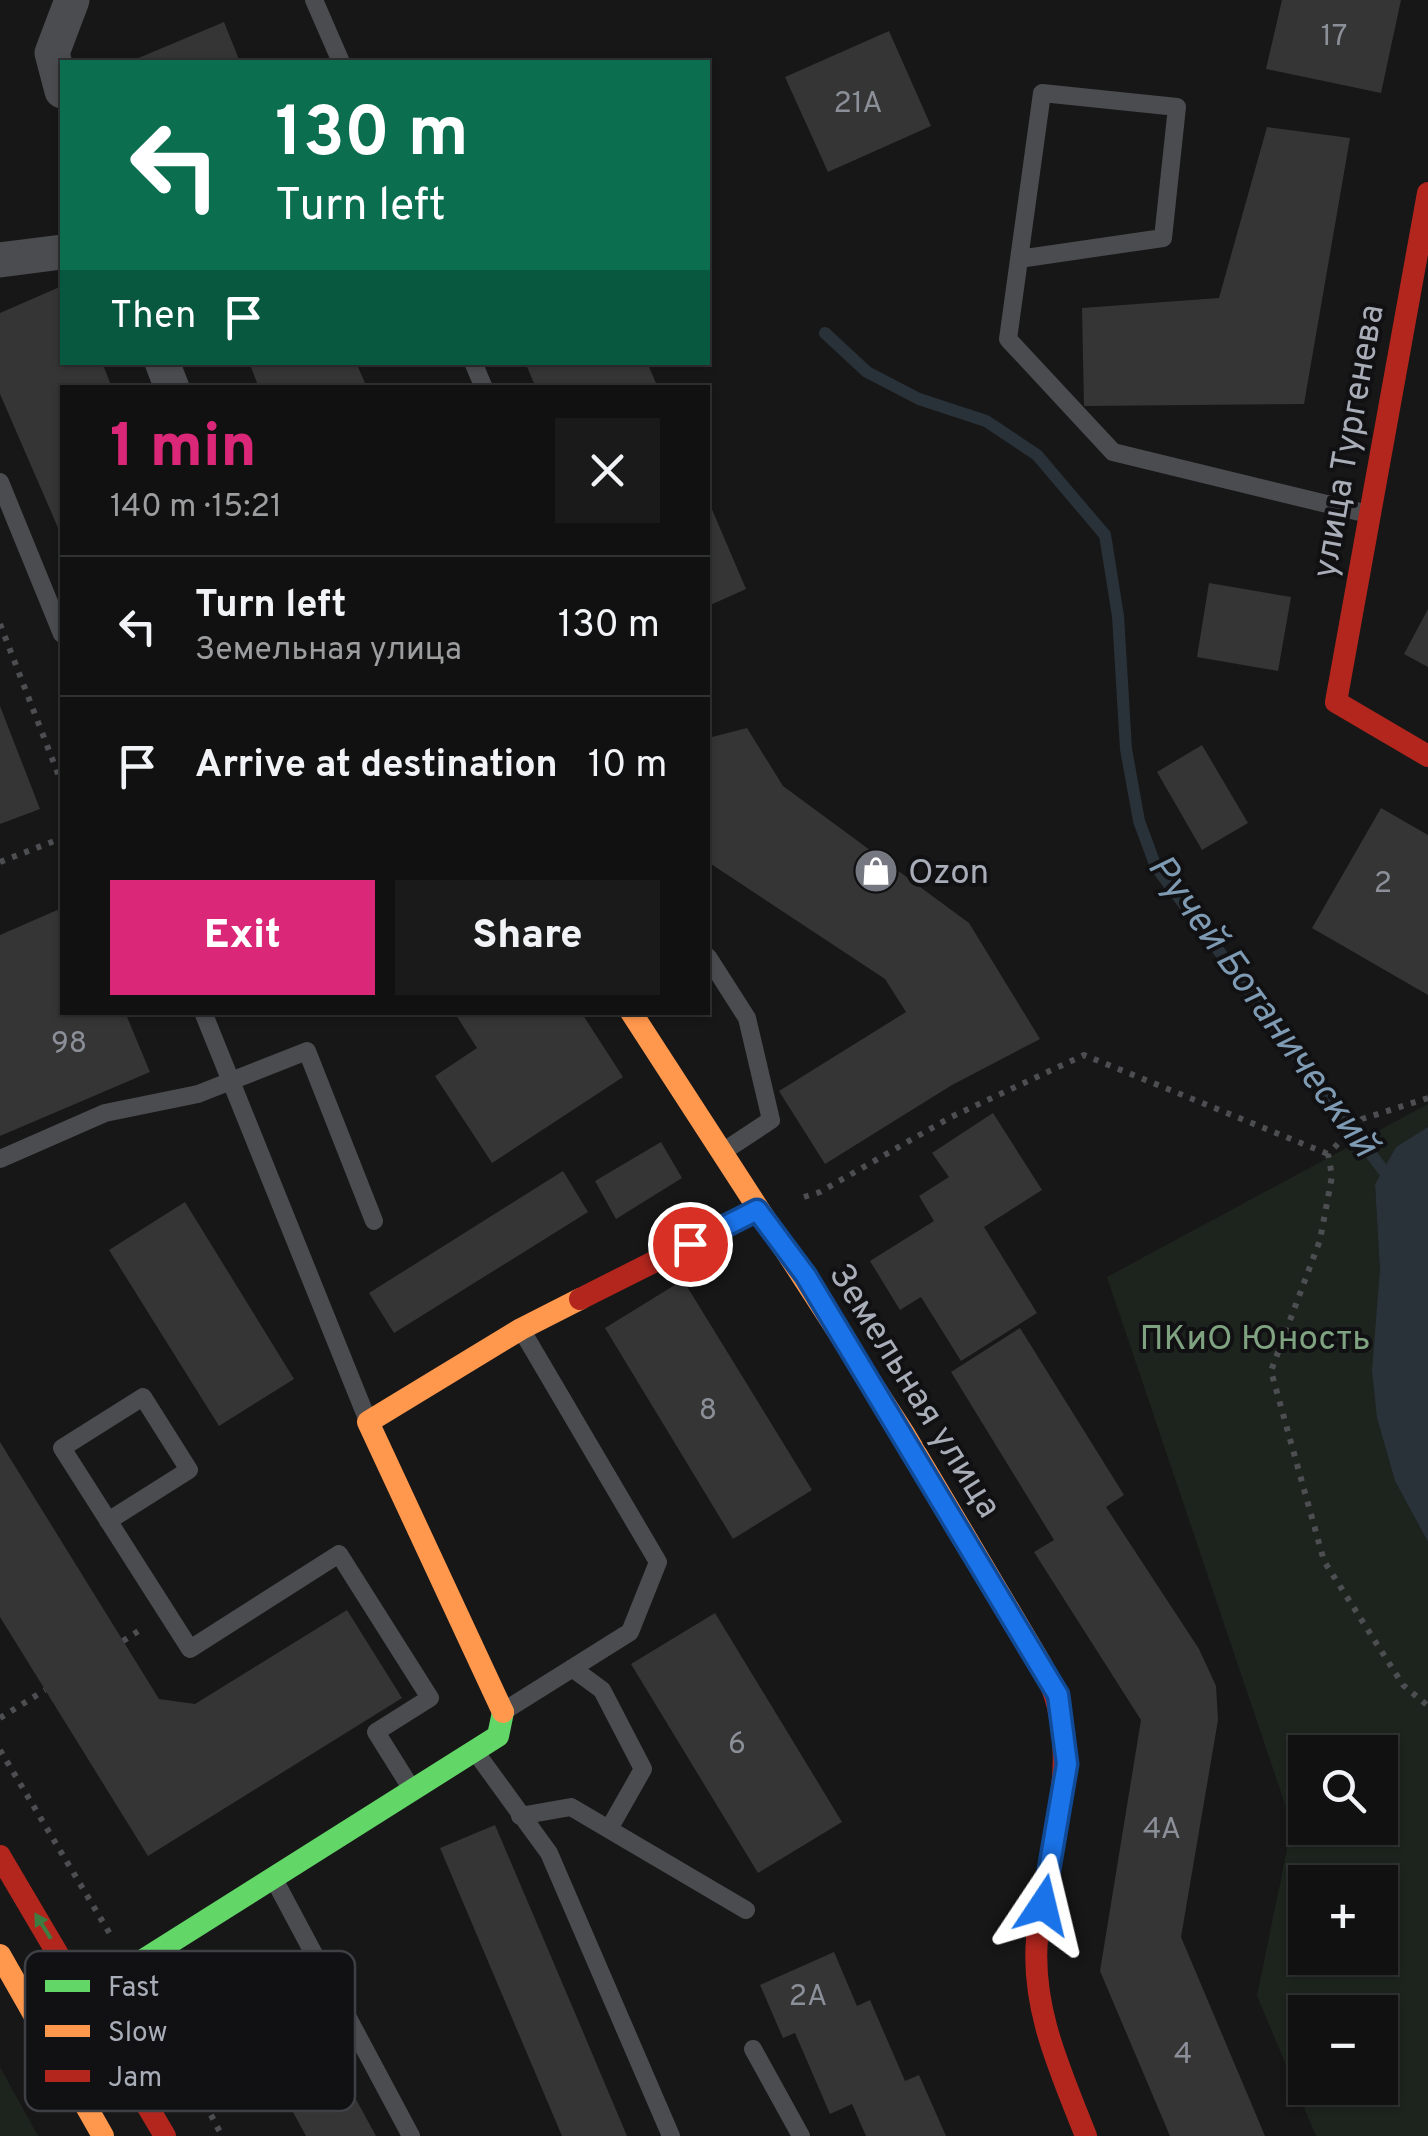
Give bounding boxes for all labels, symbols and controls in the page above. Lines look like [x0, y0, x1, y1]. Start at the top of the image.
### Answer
house number: 17 [1321, 19, 1347, 56]
house number: 21А [833, 86, 883, 123]
text: 130 m [275, 92, 469, 181]
icon: left [110, 100, 240, 230]
text: Turn left [275, 179, 446, 236]
icon: arrive [216, 290, 271, 345]
text: Then [110, 293, 196, 342]
street label: улица Тургенева [1304, 301, 1396, 582]
text: 1 min [110, 412, 257, 488]
button: close [555, 418, 660, 523]
text: 140 m · 15:21 [110, 488, 282, 528]
text: Turn left [195, 582, 347, 631]
icon: left [110, 599, 165, 654]
text: 130 m [558, 602, 660, 651]
text: Земельная улица [195, 631, 462, 671]
icon: arrive [110, 739, 165, 794]
text: Arrive at destination [195, 742, 558, 791]
text: 10 m [588, 742, 668, 791]
water label: Ручей Ботанический [1135, 846, 1388, 1169]
shop icon: Ozon [853, 848, 899, 894]
place label: Ozon [908, 852, 989, 896]
house number: 2 [1374, 866, 1392, 903]
button: Exit [110, 880, 375, 995]
button: Share [395, 880, 660, 995]
house number: 98 [51, 1026, 87, 1063]
pin [648, 1202, 733, 1287]
icon: arrive [663, 1217, 718, 1272]
street label: Земельная улица [817, 1256, 1009, 1527]
park label: ПКиО Юность [1139, 1318, 1371, 1362]
house number: 8 [699, 1393, 717, 1430]
house number: 6 [728, 1727, 746, 1764]
map controls [1288, 1735, 1398, 2105]
button: search [1288, 1735, 1398, 1845]
house number: 4А [1143, 1812, 1181, 1849]
position arrow [991, 1853, 1095, 1957]
button: + [1288, 1865, 1398, 1975]
one-way arrow [35, 1912, 52, 1940]
legend [25, 1951, 355, 2111]
text: Fast [108, 1971, 160, 2007]
house number: 2А [789, 1979, 827, 2016]
button: − [1288, 1995, 1398, 2105]
text: Slow [108, 2016, 167, 2052]
house number: 4 [1174, 2037, 1192, 2074]
text: Jam [108, 2061, 162, 2097]

